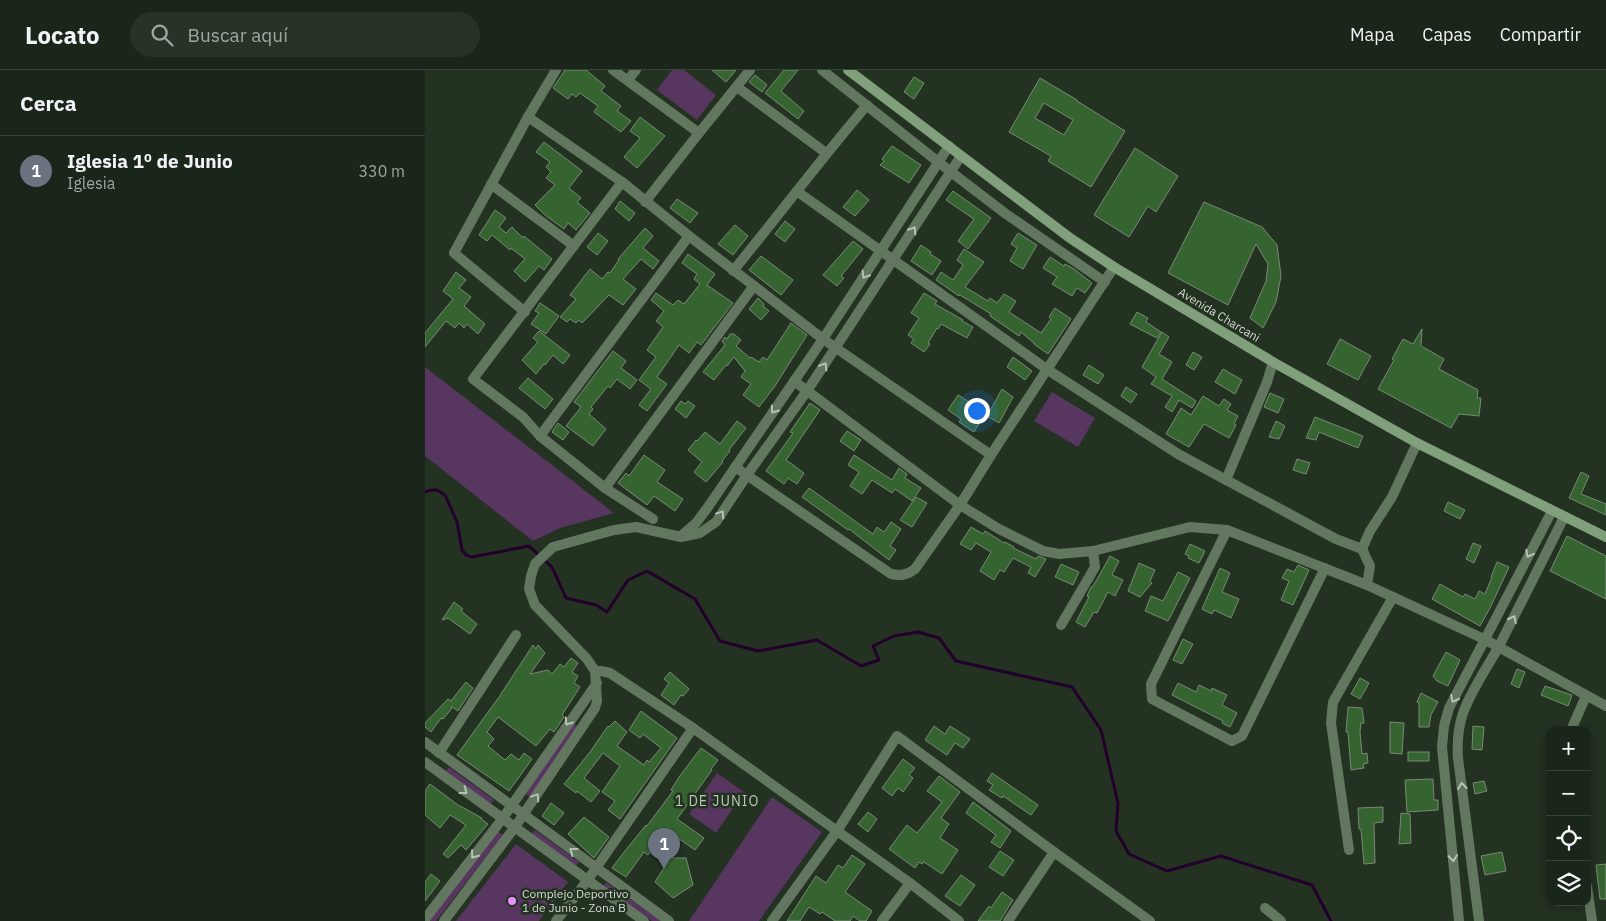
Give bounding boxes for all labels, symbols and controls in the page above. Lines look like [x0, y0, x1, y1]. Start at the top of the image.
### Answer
search box [130, 12, 480, 57]
text: Locato [25, 19, 100, 51]
icon: search [148, 21, 176, 49]
text: Buscar aquí [188, 23, 288, 47]
text: Mapa [1350, 23, 1394, 46]
text: Capas [1422, 23, 1472, 46]
text: Compartir [1500, 23, 1581, 46]
text: Cerca [20, 89, 77, 117]
text: Iglesia 1º de Junio [67, 149, 233, 173]
text: 1 [31, 161, 41, 181]
text: 330 m [358, 161, 405, 181]
text: Iglesia [67, 173, 115, 193]
one-way arrow [906, 226, 916, 235]
one-way arrow [862, 269, 871, 279]
street label: Avenida Charcani [1175, 284, 1263, 345]
one-way arrow [817, 362, 827, 371]
your location [964, 398, 990, 424]
one-way arrow [771, 404, 780, 413]
one-way arrow [715, 510, 724, 520]
one-way arrow [1525, 549, 1535, 558]
one-way arrow [1507, 615, 1517, 624]
one-way arrow [1450, 693, 1460, 702]
one-way arrow [565, 716, 574, 726]
map controls [1546, 726, 1591, 906]
button: + [1546, 726, 1591, 771]
button: − [1546, 771, 1591, 816]
one-way arrow [1457, 781, 1468, 789]
one-way arrow [458, 785, 468, 794]
district label: 1 DE JUNIO [675, 792, 759, 810]
one-way arrow [529, 794, 539, 803]
button: locate [1546, 816, 1591, 861]
pin: 1 [648, 828, 680, 869]
one-way arrow [471, 849, 480, 859]
one-way arrow [570, 849, 579, 857]
one-way arrow [1447, 855, 1458, 863]
button: layers [1546, 861, 1591, 906]
place label: Complejo Deportivo 1 de Junio - Zona B [522, 886, 629, 915]
marker: Complejo Deportivo 1 de Junio - Zona B [506, 895, 518, 907]

